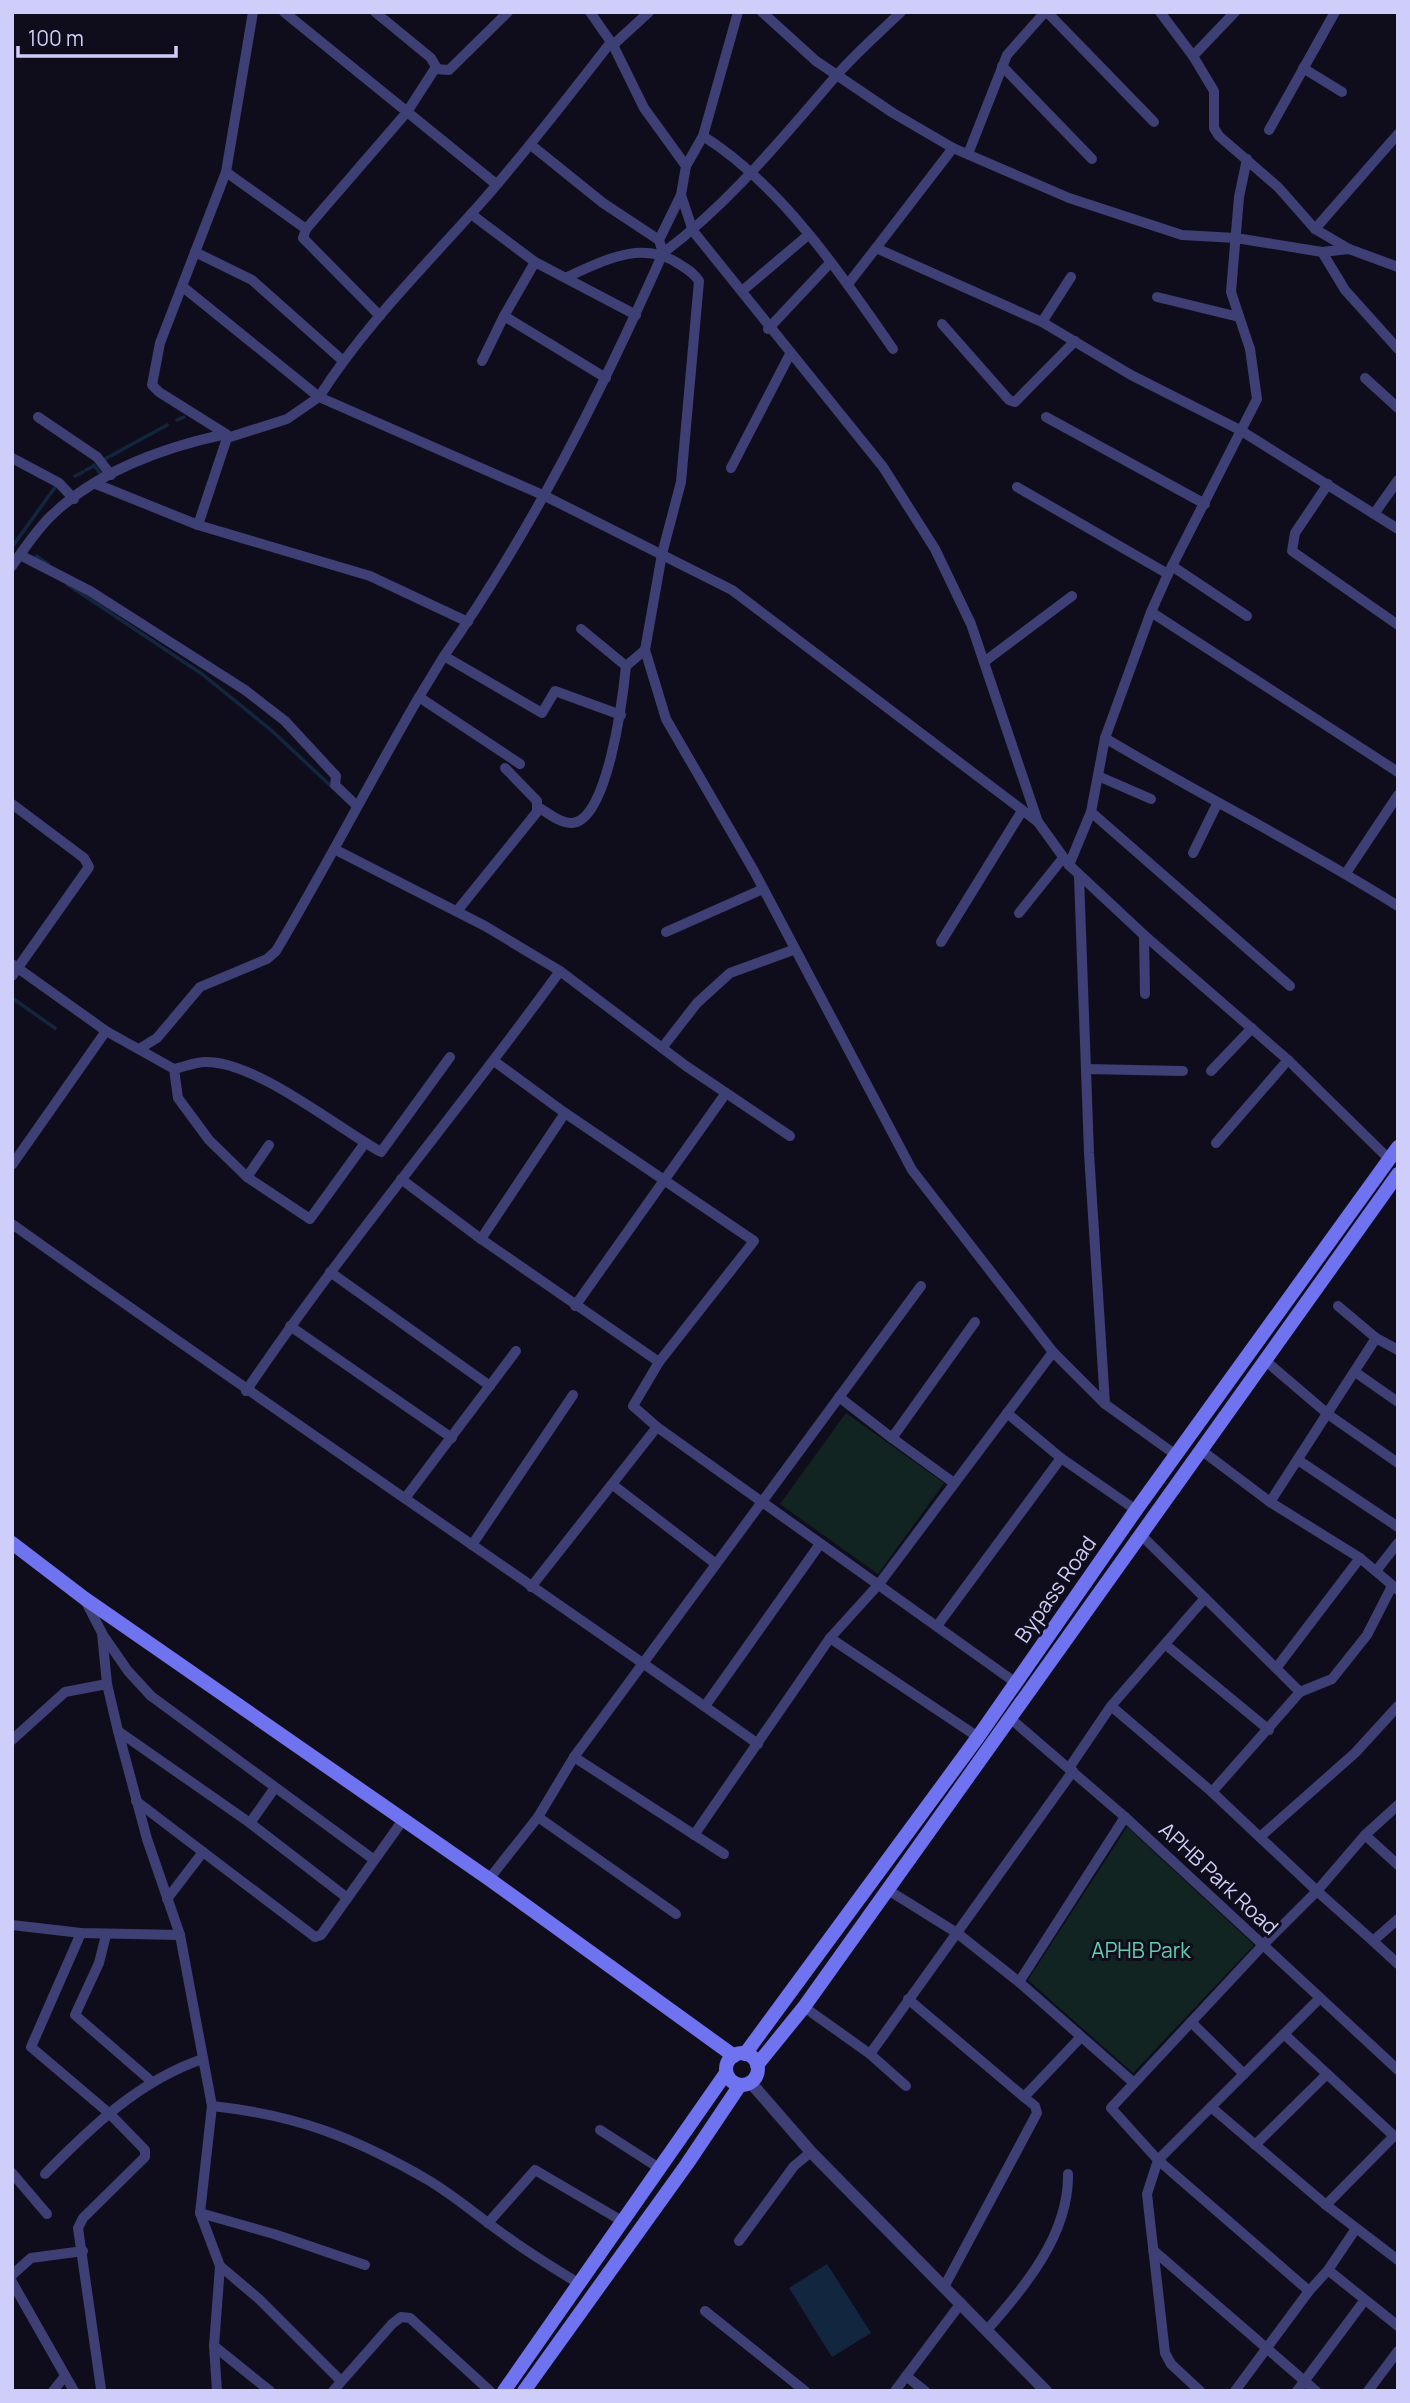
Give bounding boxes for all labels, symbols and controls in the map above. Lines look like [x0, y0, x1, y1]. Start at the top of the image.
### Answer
scale bar [18, 14, 175, 58]
text: 100 m [28, 24, 84, 52]
street label: Bypass Road [1008, 1530, 1102, 1648]
street label: APHB Park Road [1153, 1815, 1285, 1941]
park label: APHB Park [1091, 1936, 1191, 1964]

